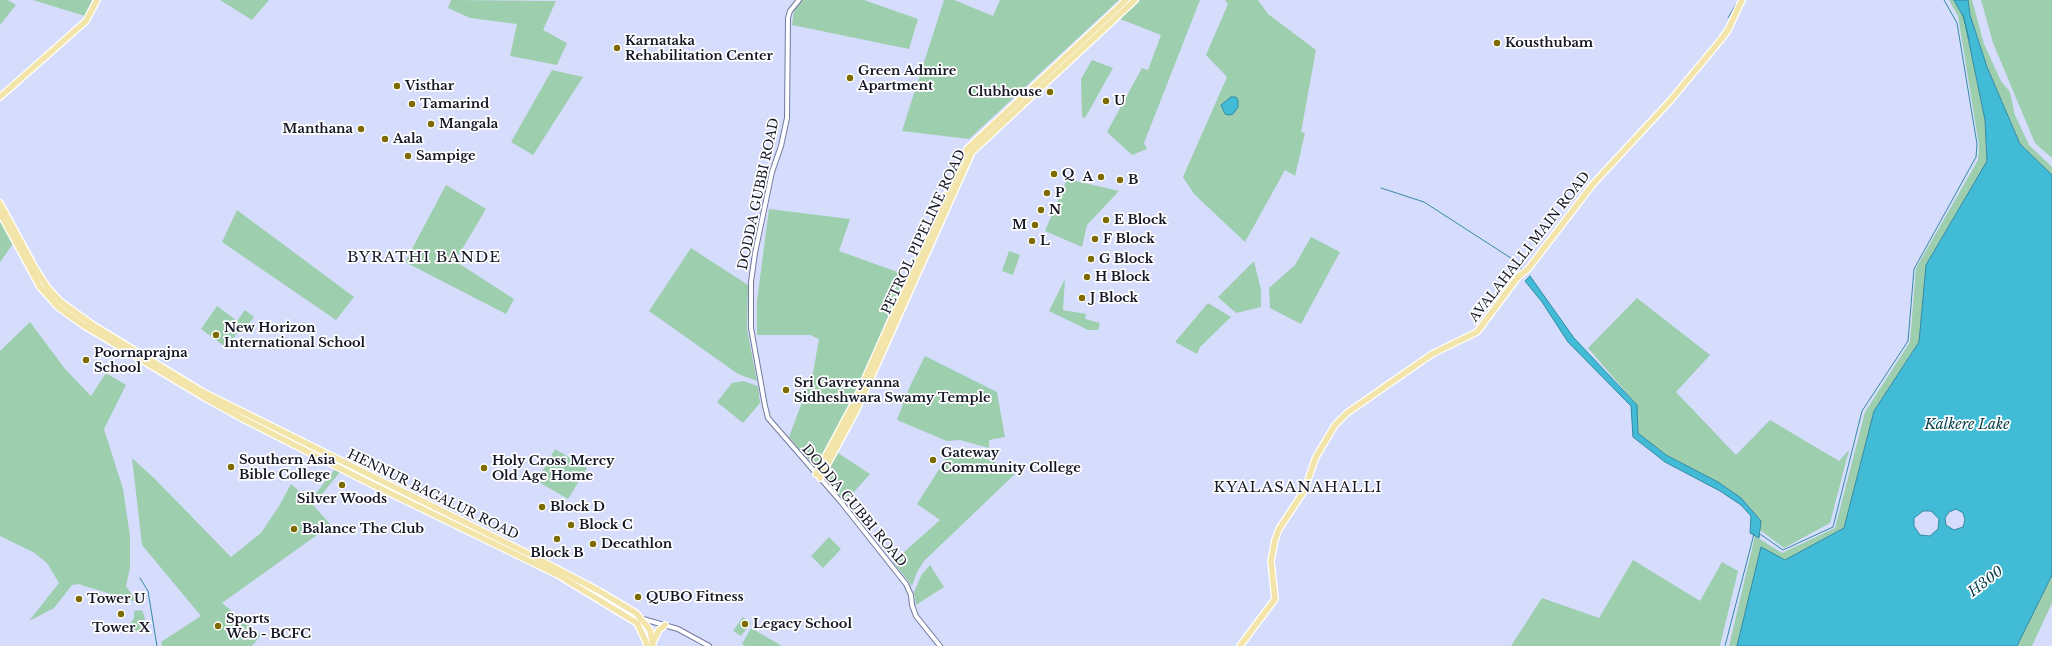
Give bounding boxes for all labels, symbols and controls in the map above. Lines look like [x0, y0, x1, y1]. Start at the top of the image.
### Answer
place label: Karnataka Rehabilitation Center [625, 33, 773, 64]
place label: Kousthubam [1505, 35, 1593, 51]
marker: Kousthubam [1492, 38, 1502, 48]
marker: Karnataka Rehabilitation Center [612, 43, 622, 53]
place label: Green Admire Apartment [858, 63, 956, 94]
marker: Green Admire Apartment [845, 73, 855, 83]
place label: Visthar [405, 78, 454, 94]
marker: Visthar [392, 81, 402, 91]
place label: Clubhouse [968, 84, 1042, 100]
marker: Clubhouse [1045, 87, 1055, 97]
place label: U [1114, 93, 1125, 109]
place label: Tamarind [420, 96, 489, 112]
marker: U [1101, 96, 1111, 106]
marker: Tamarind [407, 99, 417, 109]
place label: Mangala [439, 116, 498, 132]
street label: DODDA GUBBI ROAD [735, 117, 783, 271]
marker: Mangala [426, 119, 436, 129]
place label: Manthana [283, 121, 353, 137]
marker: Manthana [356, 124, 366, 134]
place label: Aala [393, 131, 423, 147]
marker: Aala [380, 134, 390, 144]
street label: PETROL PIPELINE ROAD [879, 147, 969, 317]
place label: Sampige [416, 148, 476, 164]
marker: Sampige [403, 151, 413, 161]
place label: Q [1062, 166, 1074, 182]
marker: Q [1049, 169, 1059, 179]
place label: A [1082, 169, 1093, 185]
street label: AVALAHALLI MAIN ROAD [1466, 169, 1594, 325]
marker: A [1096, 172, 1106, 182]
place label: B [1128, 172, 1138, 188]
marker: B [1115, 175, 1125, 185]
place label: P [1055, 185, 1064, 201]
marker: P [1042, 188, 1052, 198]
place label: N [1049, 202, 1061, 218]
marker: N [1036, 205, 1046, 215]
place label: E Block [1114, 212, 1167, 228]
marker: E Block [1101, 215, 1111, 225]
place label: M [1012, 217, 1027, 233]
marker: M [1030, 220, 1040, 230]
place label: F Block [1103, 231, 1155, 247]
place label: L [1040, 233, 1050, 249]
marker: F Block [1090, 234, 1100, 244]
marker: L [1027, 236, 1037, 246]
district label: BYRATHI BANDE [347, 249, 501, 267]
place label: G Block [1099, 251, 1153, 267]
marker: G Block [1086, 254, 1096, 264]
place label: H Block [1095, 269, 1150, 285]
marker: H Block [1082, 272, 1092, 282]
place label: J Block [1090, 290, 1138, 306]
marker: J Block [1077, 293, 1087, 303]
place label: New Horizon International School [224, 320, 365, 351]
marker: New Horizon International School [211, 330, 221, 340]
place label: Poornaprajna School [94, 345, 188, 376]
marker: Poornaprajna School [81, 355, 91, 365]
place label: Sri Gavreyanna Sidheshwara Swamy Temple [794, 375, 991, 406]
marker: Sri Gavreyanna Sidheshwara Swamy Temple [781, 385, 791, 395]
water label: Kalkere Lake [1924, 417, 2010, 433]
street label: DODDA GUBBI ROAD [798, 442, 910, 570]
place label: Gateway Community College [941, 445, 1081, 476]
street label: HENNUR BAGALUR ROAD [345, 447, 521, 543]
place label: Southern Asia Bible College [239, 452, 335, 483]
place label: Holy Cross Mercy Old Age Home [492, 453, 614, 484]
marker: Gateway Community College [928, 455, 938, 465]
marker: Southern Asia Bible College [226, 462, 236, 472]
marker: Holy Cross Mercy Old Age Home [479, 463, 489, 473]
district label: KYALASANAHALLI [1213, 479, 1383, 497]
marker: Silver Woods [337, 480, 347, 490]
place label: Silver Woods [297, 491, 387, 507]
place label: Block D [550, 499, 605, 515]
marker: Block D [537, 502, 547, 512]
place label: Block C [579, 517, 633, 533]
marker: Block C [566, 520, 576, 530]
place label: Balance The Club [302, 521, 424, 537]
marker: Balance The Club [289, 524, 299, 534]
marker: Block B [552, 534, 562, 544]
place label: Decathlon [601, 536, 672, 552]
marker: Decathlon [588, 539, 598, 549]
place label: Block B [530, 545, 584, 561]
water label: H300 [1965, 563, 2007, 601]
place label: QUBO Fitness [646, 589, 744, 605]
place label: Tower U [87, 591, 145, 607]
marker: QUBO Fitness [633, 592, 643, 602]
marker: Tower U [74, 594, 84, 604]
marker: Tower X [116, 609, 126, 619]
place label: Sports Web - BCFC [226, 611, 311, 642]
place label: Legacy School [753, 616, 852, 632]
marker: Legacy School [740, 619, 750, 629]
place label: Tower X [92, 620, 150, 636]
marker: Sports Web - BCFC [213, 621, 223, 631]

